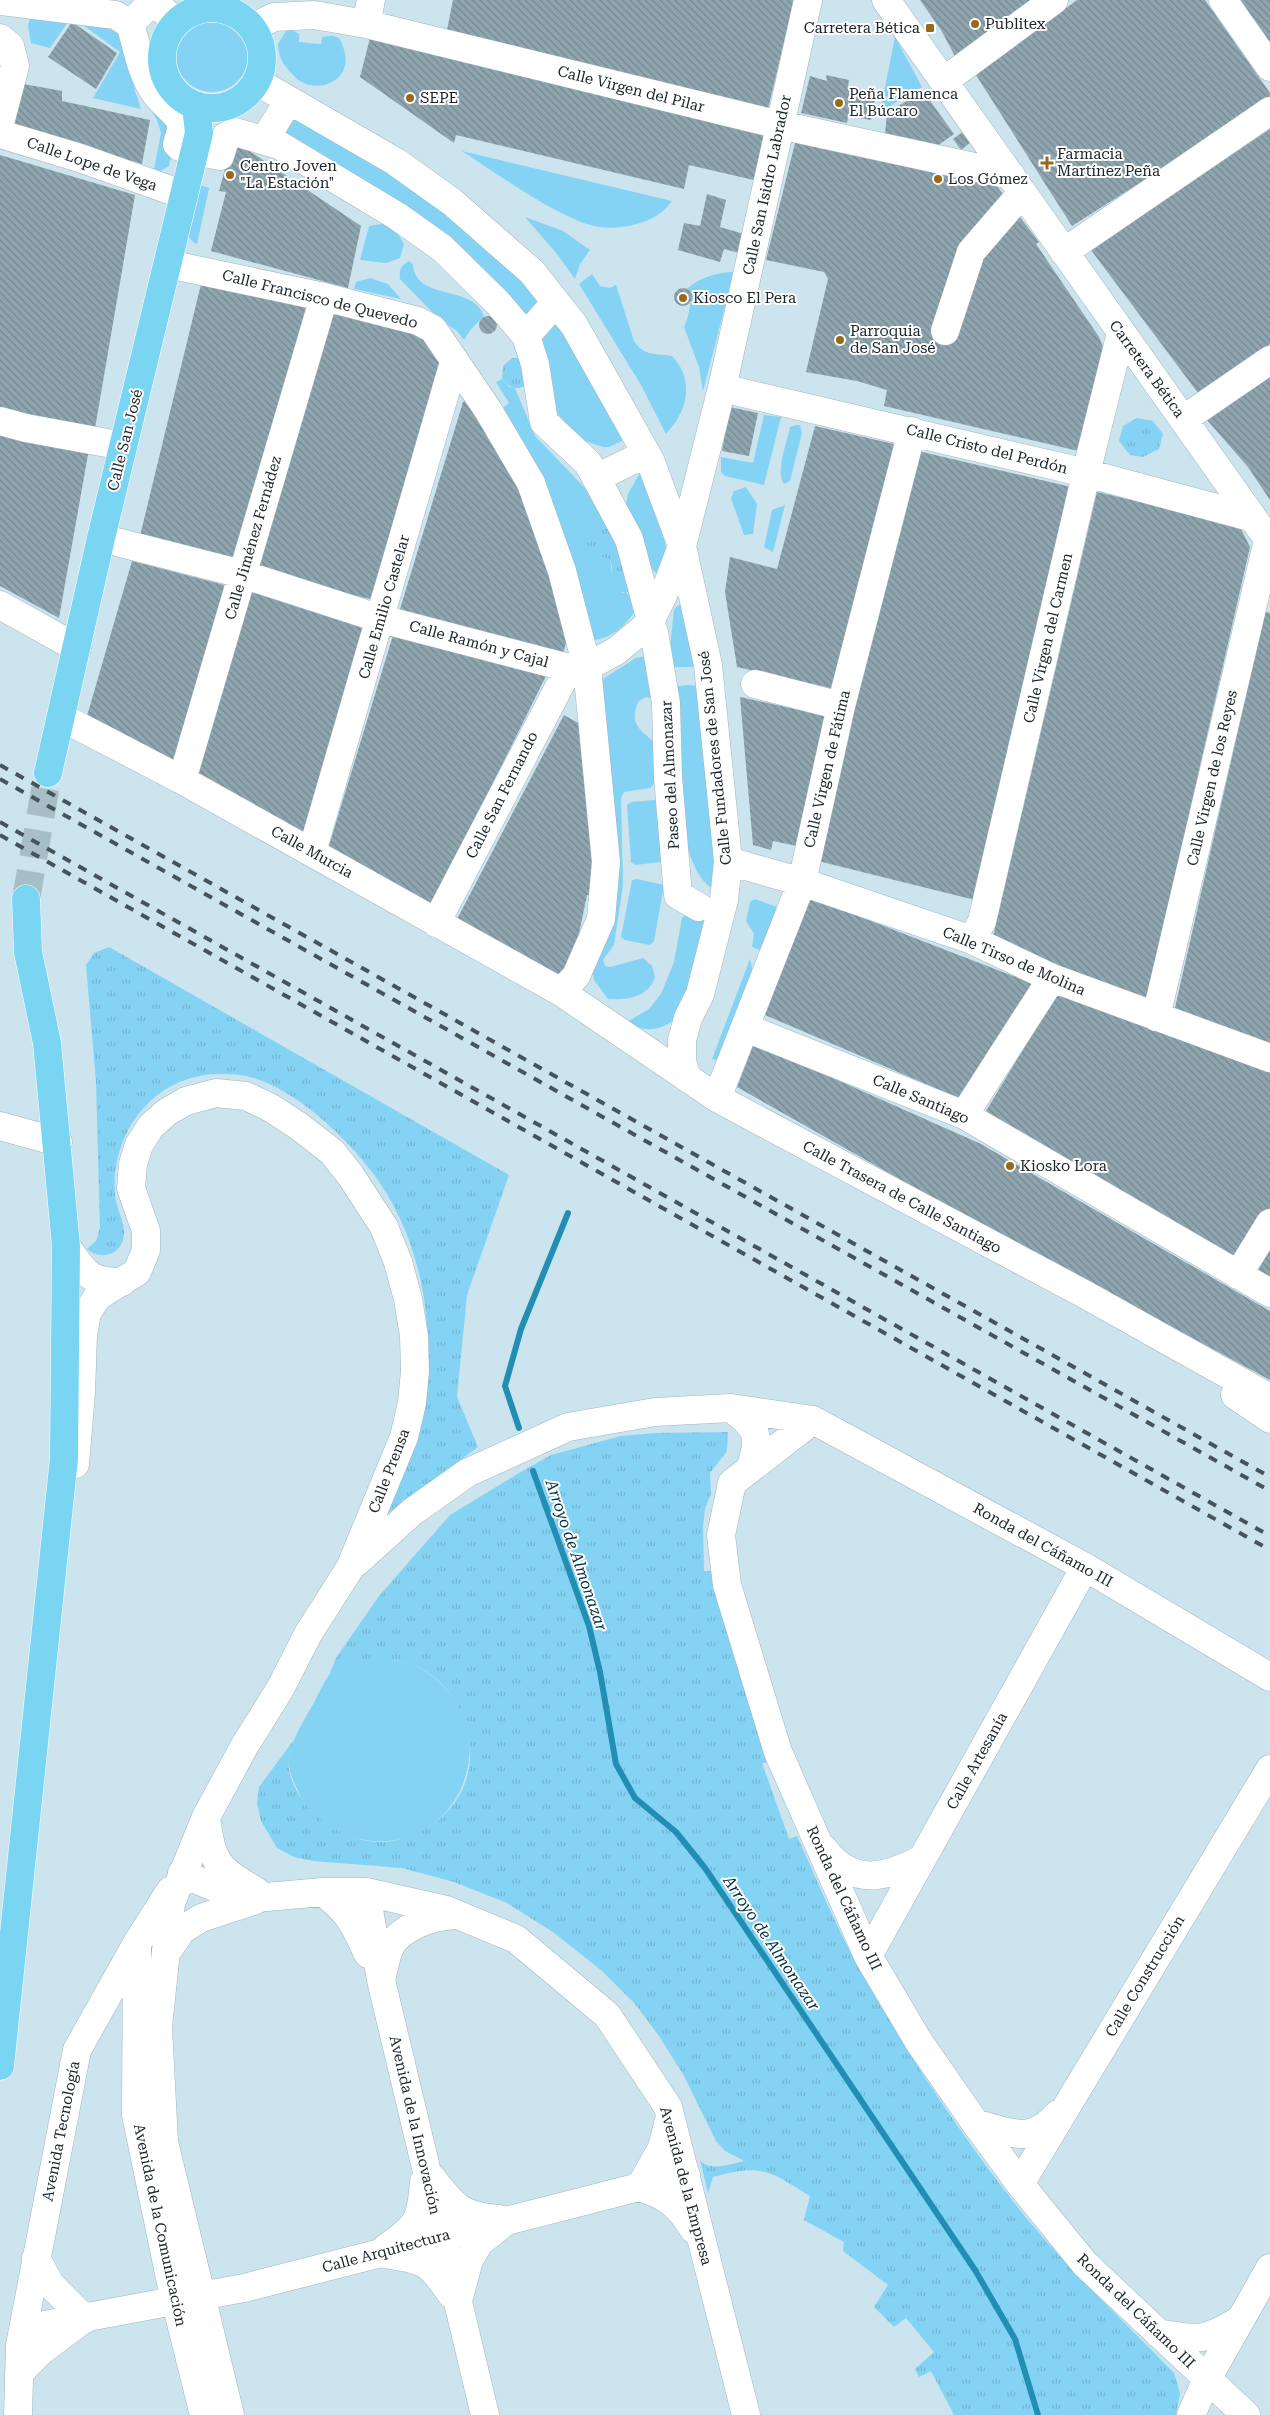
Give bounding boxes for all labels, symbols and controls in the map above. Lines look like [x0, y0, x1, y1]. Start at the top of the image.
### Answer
place label: Publitex [985, 15, 1046, 33]
marker: Publitex [969, 18, 981, 30]
place label: Carretera Bética [804, 19, 920, 37]
marker: Carretera Bética [924, 22, 936, 34]
street label: Calle Virgen del Pilar [556, 62, 706, 116]
place label: Peña Flamenca El Búcaro [849, 85, 958, 120]
place label: SEPE [420, 89, 458, 107]
marker: SEPE [404, 92, 416, 104]
street label: Calle San Isidro Labrador [739, 93, 795, 277]
marker: Peña Flamenca El Búcaro [833, 97, 845, 109]
street label: Calle Lope de Vega [25, 133, 159, 195]
place label: Farmacia Martínez Peña [1057, 145, 1160, 180]
place label: Centro Joven "La Estación" [240, 157, 337, 192]
marker: Farmacia Martínez Peña [1041, 157, 1053, 169]
marker: Centro Joven "La Estación" [224, 169, 236, 181]
place label: Los Gómez [948, 170, 1028, 188]
marker: Los Gómez [932, 173, 944, 185]
street label: Calle Francisco de Quevedo [220, 266, 420, 332]
place label: Kiosco El Pera [693, 289, 796, 307]
marker: Kiosco El Pera [677, 292, 689, 304]
street label: Carretera Bética [1106, 317, 1188, 421]
place label: Parroquia de San José [850, 322, 935, 357]
marker: Parroquia de San José [834, 334, 846, 346]
street label: Calle San José [104, 387, 146, 493]
street label: Calle Cristo del Perdón [904, 420, 1070, 478]
street label: Calle Jiménez Fernádez [221, 454, 285, 622]
street label: Calle Emilio Castelar [355, 533, 413, 681]
street label: Calle Virgen del Carmen [1020, 551, 1076, 725]
street label: Calle Ramón y Cajal [407, 617, 551, 671]
street label: Calle Fundadores de San José [695, 650, 735, 866]
street label: Calle Virgen de Fátima [800, 688, 854, 850]
street label: Calle Virgen de los Reyes [1183, 688, 1241, 868]
street label: Paseo del Almonazar [657, 700, 683, 850]
street label: Calle San Fernando [462, 728, 542, 862]
street label: Calle Murcia [268, 822, 356, 882]
street label: Calle Tirso de Molina [940, 923, 1088, 999]
street label: Calle Santiago [870, 1071, 972, 1127]
street label: Calle Trasera de Calle Santiago [800, 1137, 1004, 1257]
place label: Kiosko Lora [1020, 1157, 1107, 1175]
marker: Kiosko Lora [1004, 1160, 1016, 1172]
street label: Calle Prensa [365, 1426, 413, 1516]
water label: Arroyo de Almonazar [541, 1476, 611, 1634]
street label: Ronda del Cáñamo III [970, 1499, 1116, 1591]
street label: Calle Artesanía [943, 1709, 1011, 1813]
street label: Ronda del Cáñamo III [803, 1823, 885, 1973]
water label: Arroyo de Almonazar [719, 1871, 824, 2015]
street label: Calle Construcción [1102, 1912, 1189, 2040]
street label: Avenida de la Innovación [386, 2034, 444, 2217]
street label: Avenida Tecnología [39, 2059, 83, 2203]
street label: Avenida de la Empresa [656, 2105, 716, 2267]
street label: Avenida de la Comunicación [130, 2122, 190, 2328]
street label: Calle Arquitectura [320, 2225, 452, 2277]
street label: Ronda del Cáñamo III [1073, 2250, 1199, 2372]

